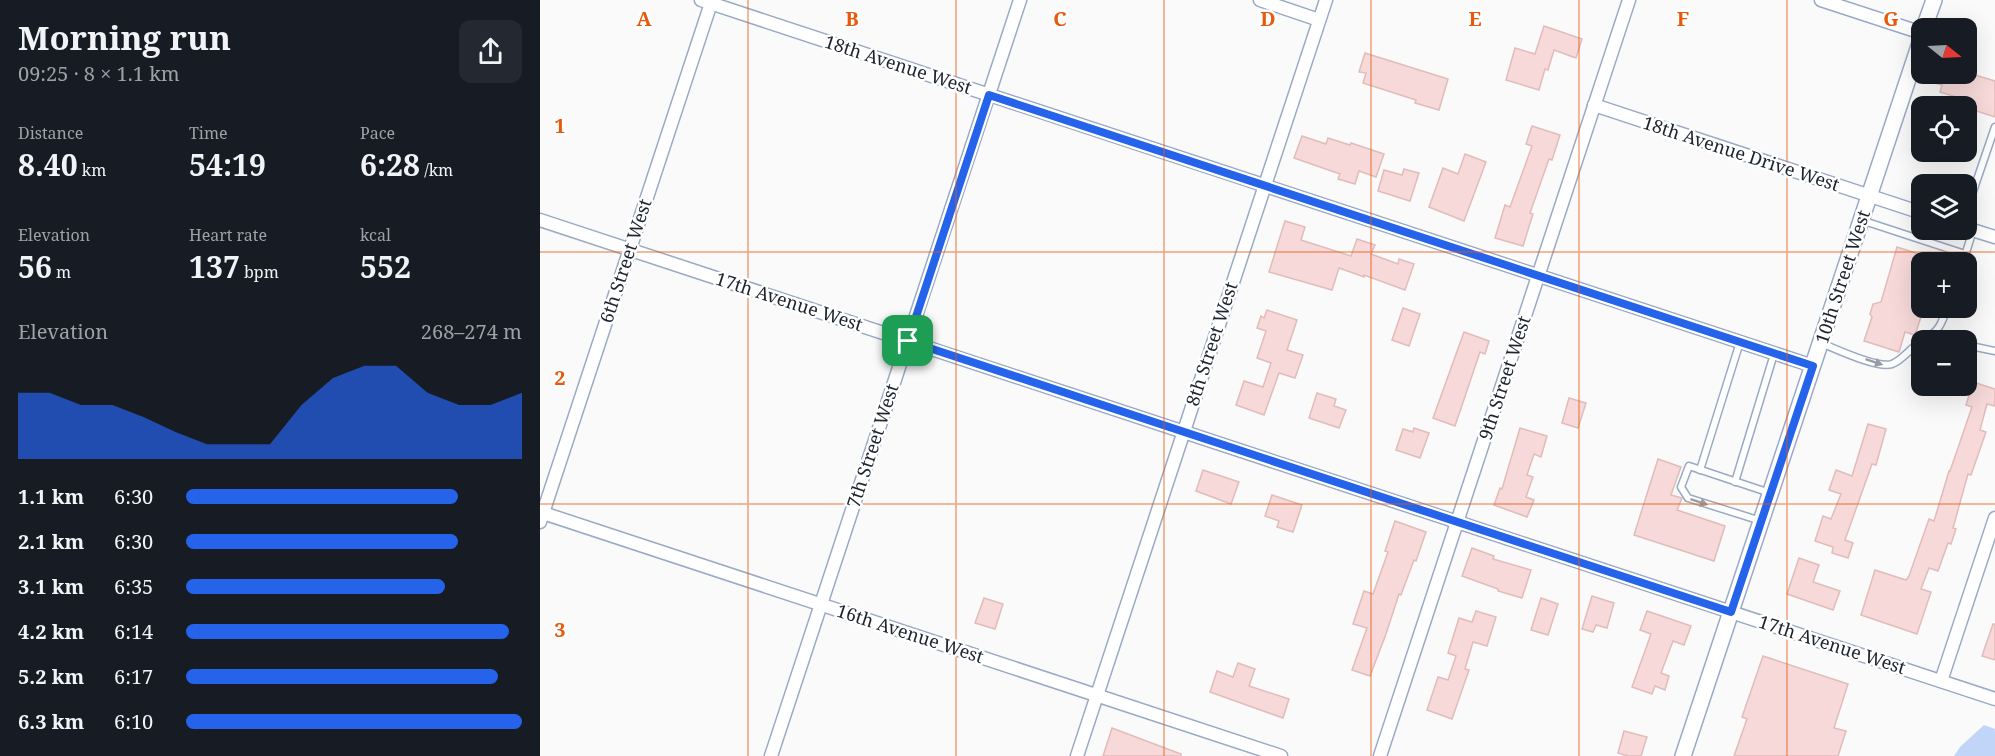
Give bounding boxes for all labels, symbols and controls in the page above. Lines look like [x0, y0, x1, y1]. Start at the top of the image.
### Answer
text: A [636, 5, 652, 32]
text: B [845, 5, 859, 32]
text: C [1053, 5, 1067, 32]
text: D [1260, 5, 1276, 32]
text: E [1468, 5, 1482, 32]
text: F [1677, 5, 1689, 32]
text: G [1883, 5, 1899, 32]
text: Morning run [18, 15, 231, 60]
north arrow [1911, 18, 1977, 84]
map controls [1911, 18, 1977, 396]
button: share [459, 20, 522, 83]
street label: 18th Avenue West [822, 29, 975, 99]
text: 09:25 · 8 × 1.1 km [18, 60, 180, 87]
button: locate [1911, 96, 1977, 162]
street label: 18th Avenue Drive West [1640, 110, 1843, 196]
text: 1 [554, 112, 566, 139]
text: Distance [18, 122, 83, 144]
text: Time [189, 122, 228, 144]
text: Pace [360, 122, 395, 144]
text: 8.40 [18, 144, 78, 185]
text: 54:19 [189, 144, 266, 185]
text: 6:28 [360, 144, 420, 185]
text: km [78, 159, 106, 181]
text: /km [420, 159, 453, 181]
button: layers [1911, 174, 1977, 240]
street label: 6th Street West [594, 196, 656, 326]
street label: 10th Street West [1809, 207, 1875, 347]
text: Elevation [18, 224, 90, 246]
text: Heart rate [189, 224, 267, 246]
text: kcal [360, 224, 391, 246]
text: 56 [18, 246, 52, 287]
text: 137 [189, 246, 240, 287]
text: 552 [360, 246, 411, 287]
button: + [1911, 252, 1977, 318]
text: m [52, 261, 71, 283]
text: bpm [240, 261, 279, 283]
street label: 17th Avenue West [713, 266, 866, 336]
street label: 8th Street West [1180, 279, 1242, 409]
street label: 9th Street West [1473, 313, 1535, 443]
pin [882, 315, 933, 366]
text: Elevation [18, 318, 108, 345]
text: 268–274 m [421, 318, 522, 345]
icon: arrive [891, 324, 924, 357]
button: − [1911, 330, 1977, 396]
one-way arrow [1865, 358, 1883, 367]
text: 2 [554, 364, 566, 391]
street label: 7th Street West [841, 381, 903, 511]
text: 1.1 km [18, 483, 84, 510]
text: 6:30 [114, 483, 153, 510]
one-way arrow [1690, 497, 1708, 507]
text: 2.1 km [18, 528, 84, 555]
text: 6:30 [114, 528, 153, 555]
text: 3.1 km [18, 573, 84, 600]
text: 6:35 [114, 573, 153, 600]
street label: 16th Avenue West [834, 598, 987, 668]
street label: 17th Avenue West [1756, 609, 1909, 679]
text: 3 [554, 616, 566, 643]
text: 4.2 km [18, 618, 84, 645]
text: 6:14 [114, 618, 153, 645]
text: 5.2 km [18, 663, 84, 690]
text: 6:17 [114, 663, 153, 690]
text: 6.3 km [18, 708, 84, 735]
text: 6:10 [114, 708, 153, 735]

